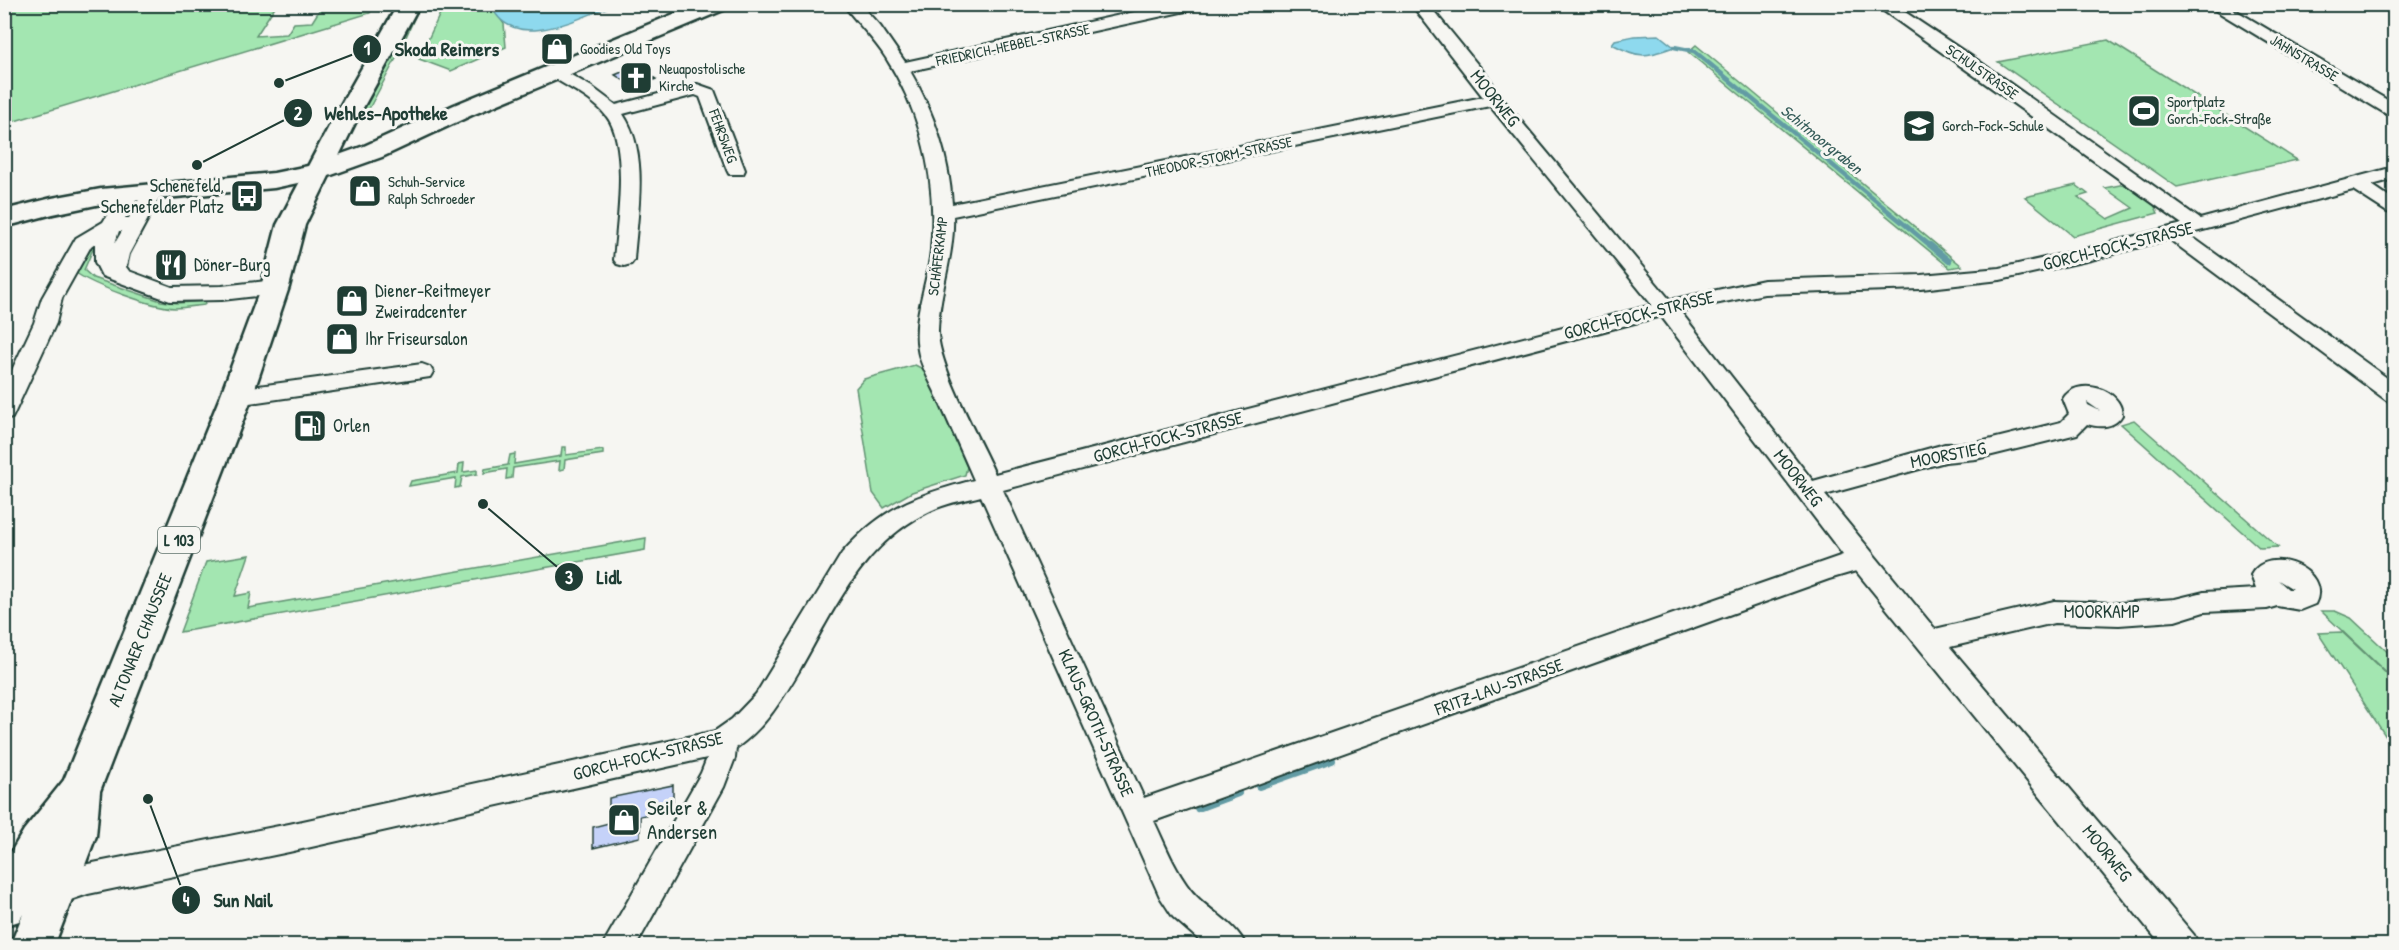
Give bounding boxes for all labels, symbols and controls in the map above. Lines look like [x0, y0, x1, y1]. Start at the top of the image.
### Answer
street label: FRIEDRICH-HEBBEL-STRASSE [933, 18, 1092, 71]
street label: JAHNSTRASSE [2266, 29, 2343, 86]
callout: Skoda Reimers [352, 30, 511, 68]
shop icon: Goodies Old Toys [539, 31, 575, 67]
text: Skoda Reimers [395, 35, 499, 62]
text: 1 [364, 36, 371, 61]
place label: Goodies Old Toys [580, 38, 671, 59]
street label: SCHULSTRASSE [1942, 39, 2023, 105]
place label: Neuapostolische Kirche [659, 58, 746, 96]
church icon: Neuapostolische Kirche [618, 60, 654, 96]
street label: MOORWEG [1465, 64, 1526, 132]
place label: Sportplatz Gorch-Fock-Straße [2167, 91, 2272, 129]
sports icon: Sportplatz Gorch-Fock-Straße [2126, 93, 2162, 129]
callout: Wehles-Apotheke [283, 94, 460, 132]
text: Wehles-Apotheke [324, 99, 448, 127]
water label: Schitmoorgraben [1777, 99, 1869, 180]
text: 2 [294, 101, 303, 126]
street label: FEHRSWEG [704, 105, 743, 166]
school or university icon: Gorch-Fock-Schule [1901, 108, 1937, 144]
place label: Gorch-Fock-Schule [1942, 115, 2044, 136]
street label: THEODOR-STORM-STRASSE [1143, 131, 1295, 182]
place label: Schuh-Service Ralph Schroeder [388, 171, 475, 209]
place label: Schenefeld, Schenefelder Platz [101, 173, 224, 219]
shop icon: Schuh-Service Ralph Schroeder [347, 173, 383, 209]
bus stop icon: Schenefeld, Schenefelder Platz [229, 178, 265, 214]
street label: SCHÄFERKAMP [922, 215, 953, 297]
street label: GORCH-FOCK-STRASSE [2040, 215, 2196, 276]
restaurant icon: Döner-Burg [153, 247, 189, 283]
place label: Döner-Burg [194, 252, 271, 277]
place label: Diener-Reitmeyer Zweiradcenter [375, 278, 491, 324]
shop icon: Diener-Reitmeyer Zweiradcenter [334, 283, 370, 319]
street label: GORCH-FOCK-STRASSE [1561, 284, 1717, 345]
shop icon: Ihr Friseursalon [324, 321, 360, 357]
place label: Ihr Friseursalon [365, 326, 468, 351]
street label: GORCH-FOCK-STRASSE [1090, 405, 1245, 468]
fuel station icon: Orlen [292, 408, 328, 444]
place label: Orlen [333, 413, 370, 438]
street label: MOORSTIEG [1908, 435, 1988, 474]
street label: MOORWEG [1768, 444, 1829, 512]
road number: L 103 [158, 527, 200, 553]
callout: Lidl [554, 558, 633, 596]
text: Lidl [596, 563, 622, 590]
text: 3 [565, 565, 573, 590]
street label: ALTONAER CHAUSSEE [101, 569, 178, 710]
street label: MOORKAMP [2064, 599, 2140, 624]
street label: KLAUS-GROTH-STRASSE [1053, 645, 1140, 801]
street label: FRITZ-LAU-STRASSE [1430, 652, 1566, 722]
street label: GORCH-FOCK-STRASSE [570, 725, 726, 786]
place label: Seiler & Andersen [647, 793, 717, 846]
shop icon: Seiler & Andersen [606, 802, 642, 838]
street label: MOORWEG [2077, 819, 2138, 887]
callout: Sun Nail [171, 881, 284, 919]
text: Sun Nail [213, 886, 273, 913]
text: 4 [183, 887, 190, 912]

